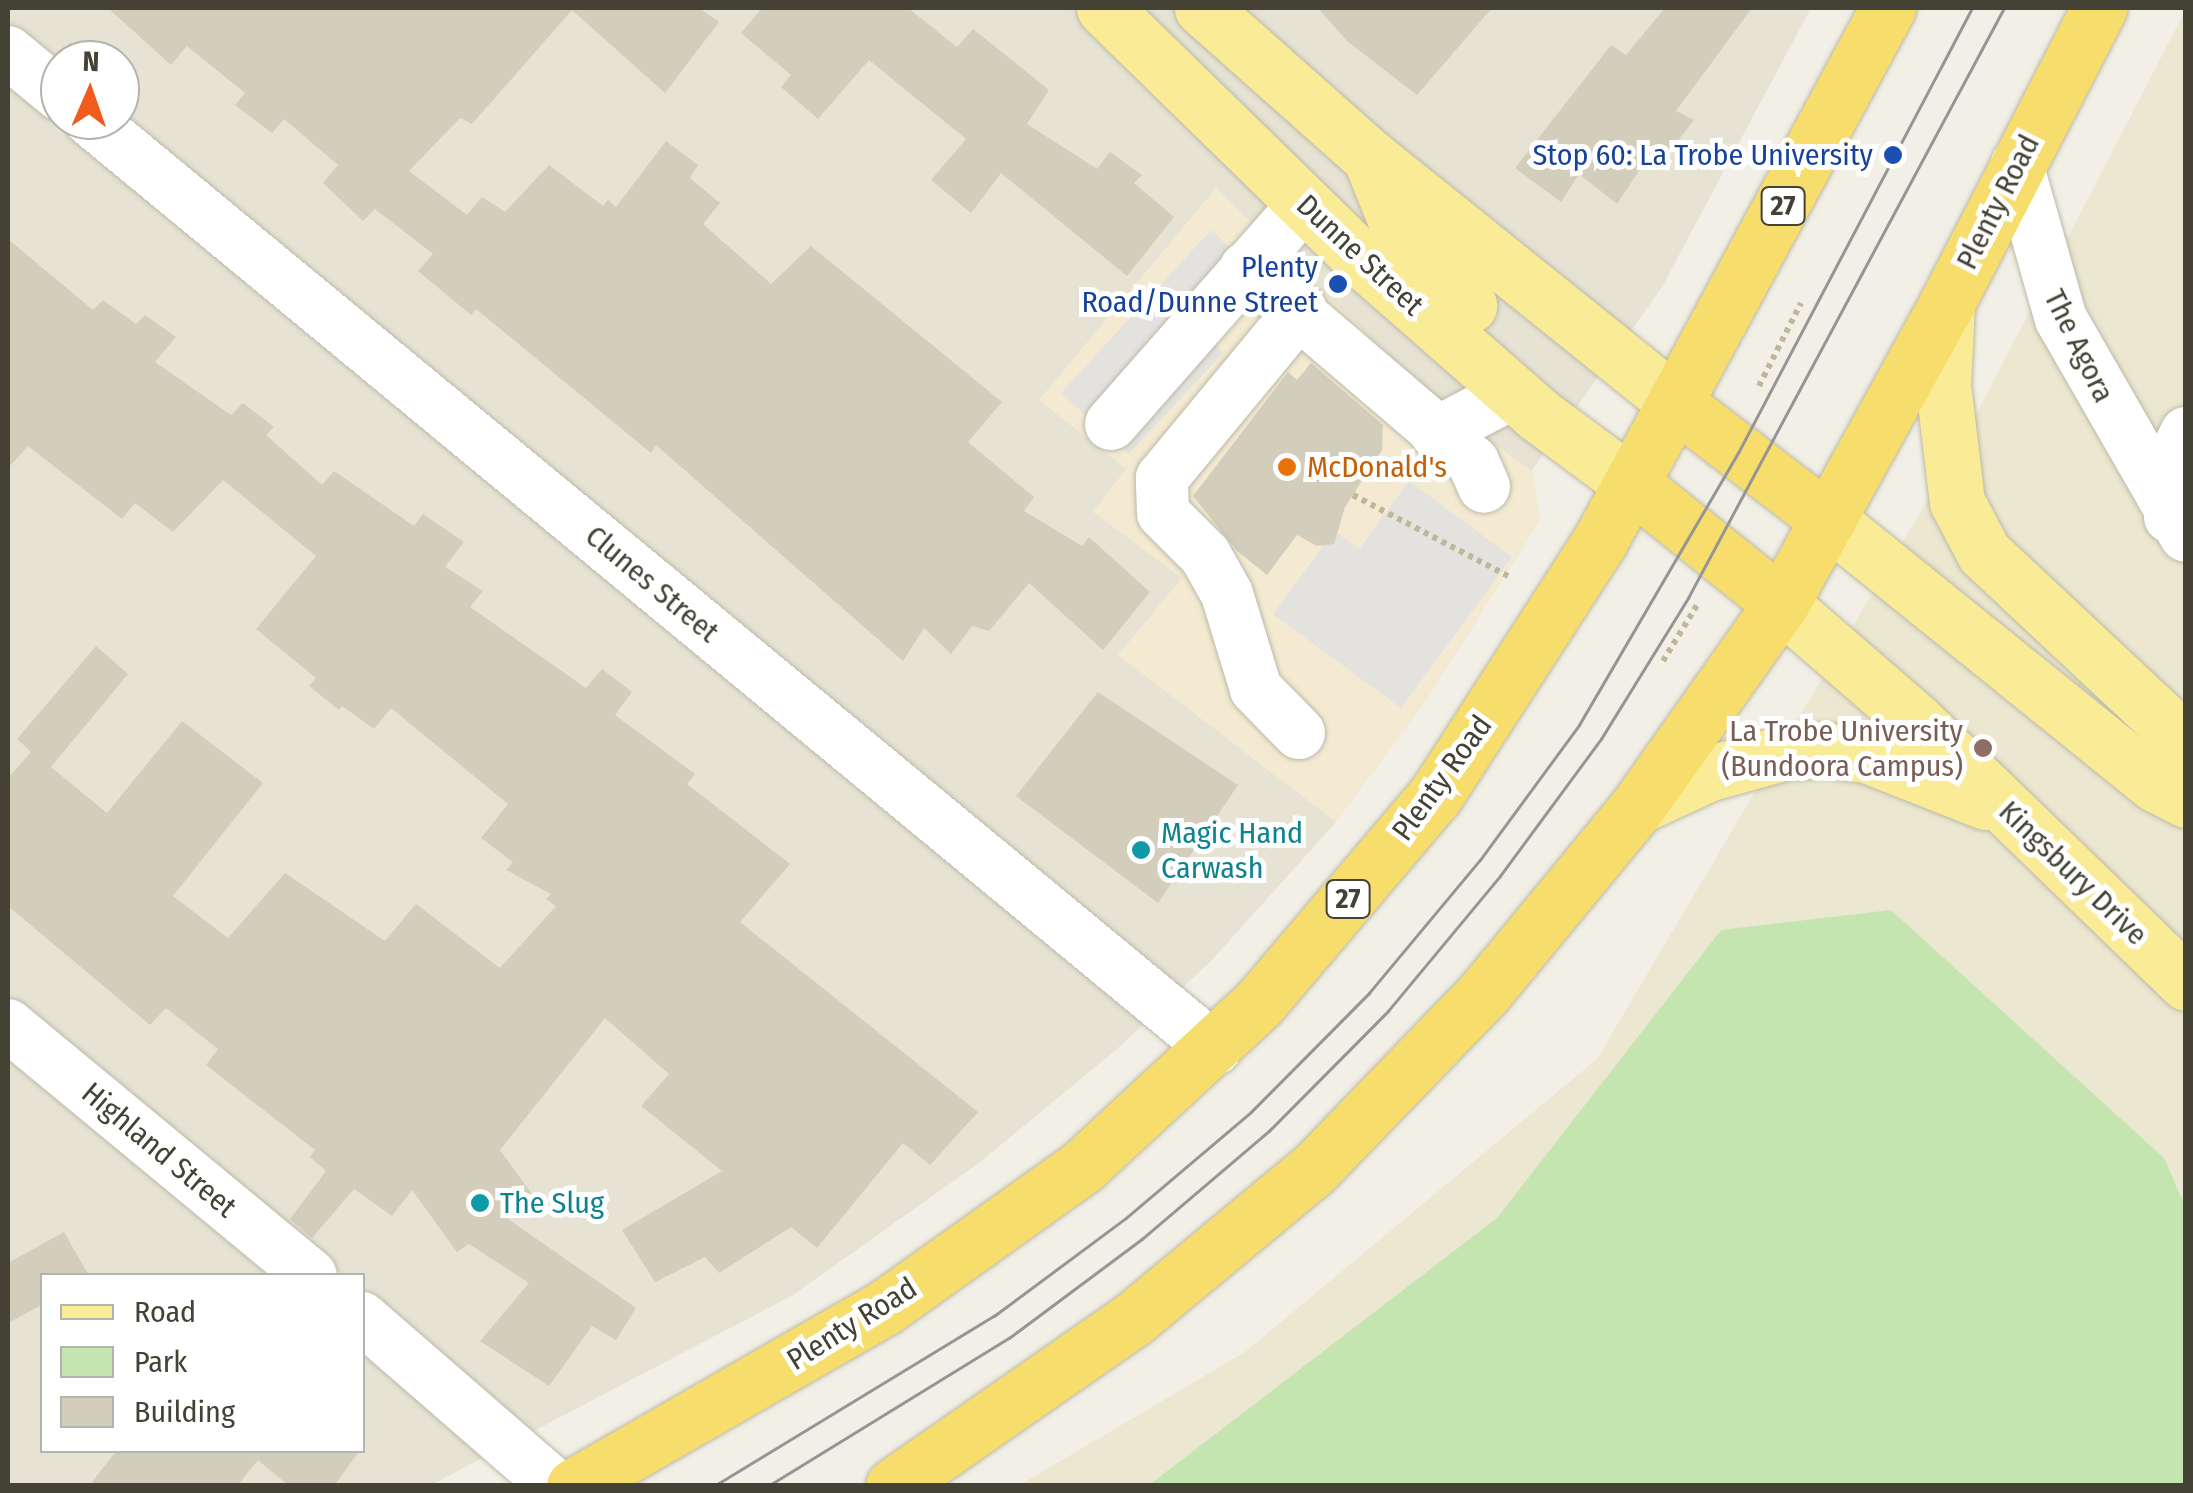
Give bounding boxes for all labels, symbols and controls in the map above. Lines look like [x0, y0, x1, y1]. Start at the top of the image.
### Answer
north arrow [40, 40, 140, 140]
text: N [82, 45, 100, 78]
street label: Plenty Road [1949, 129, 2047, 275]
place label: Stop 60: La Trobe University [1532, 137, 1873, 173]
marker: Stop 60: La Trobe University [1882, 144, 1904, 166]
road number: 27 [1760, 183, 1806, 229]
street label: Dunne Street [1289, 187, 1431, 323]
place label: Plenty Road/Dunne Street [1081, 249, 1318, 320]
marker: Plenty Road/Dunne Street [1327, 273, 1349, 295]
street label: The Agora [2036, 284, 2122, 408]
place label: McDonald's [1307, 449, 1447, 485]
marker: McDonald's [1276, 456, 1298, 478]
street label: Clunes Street [578, 518, 726, 650]
street label: Plenty Road [1384, 708, 1500, 848]
place label: La Trobe University (Bundoora Campus) [1721, 713, 1963, 784]
marker: La Trobe University (Bundoora Campus) [1972, 737, 1994, 759]
street label: Kingsbury Drive [1991, 793, 2155, 953]
place label: Magic Hand Carwash [1161, 815, 1303, 886]
marker: Magic Hand Carwash [1130, 839, 1152, 861]
road number: 27 [1326, 876, 1370, 922]
street label: Highland Street [74, 1075, 244, 1225]
place label: The Slug [500, 1185, 604, 1221]
marker: The Slug [469, 1192, 491, 1214]
street label: Plenty Road [780, 1270, 924, 1378]
legend [40, 1273, 365, 1453]
text: Road [134, 1294, 196, 1330]
text: Park [134, 1344, 187, 1380]
text: Building [134, 1394, 235, 1430]

